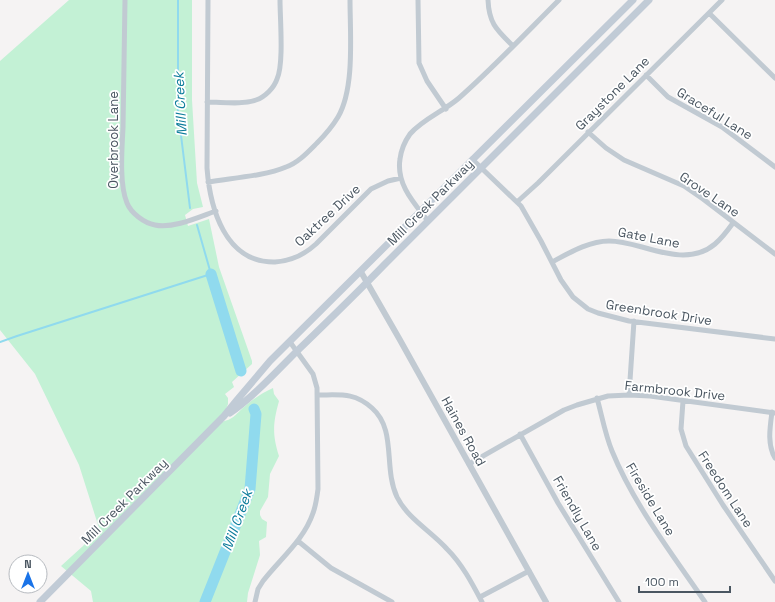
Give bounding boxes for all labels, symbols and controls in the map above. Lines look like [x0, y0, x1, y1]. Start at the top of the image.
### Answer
street label: Graystone Lane [572, 53, 653, 134]
water label: Mill Creek [169, 70, 191, 136]
street label: Graceful Lane [674, 83, 756, 143]
street label: Overbrook Lane [105, 91, 122, 189]
street label: Mill Creek Parkway [384, 156, 477, 249]
street label: Grove Lane [676, 168, 743, 221]
street label: Oaktree Drive [291, 181, 364, 250]
street label: Gate Lane [617, 223, 681, 252]
street label: Greenbrook Drive [605, 296, 713, 329]
street label: Farmbrook Drive [624, 377, 726, 404]
street label: Haines Road [437, 393, 490, 469]
street label: Freedom Lane [694, 448, 757, 531]
street label: Mill Creek Parkway [78, 455, 171, 548]
street label: Fireside Lane [622, 460, 679, 539]
street label: Friendly Lane [549, 473, 606, 554]
water label: Mill Creek [218, 485, 257, 553]
north arrow [8, 554, 48, 594]
text: N [24, 557, 32, 571]
scale bar [639, 568, 730, 594]
text: 100 m [645, 574, 679, 590]

